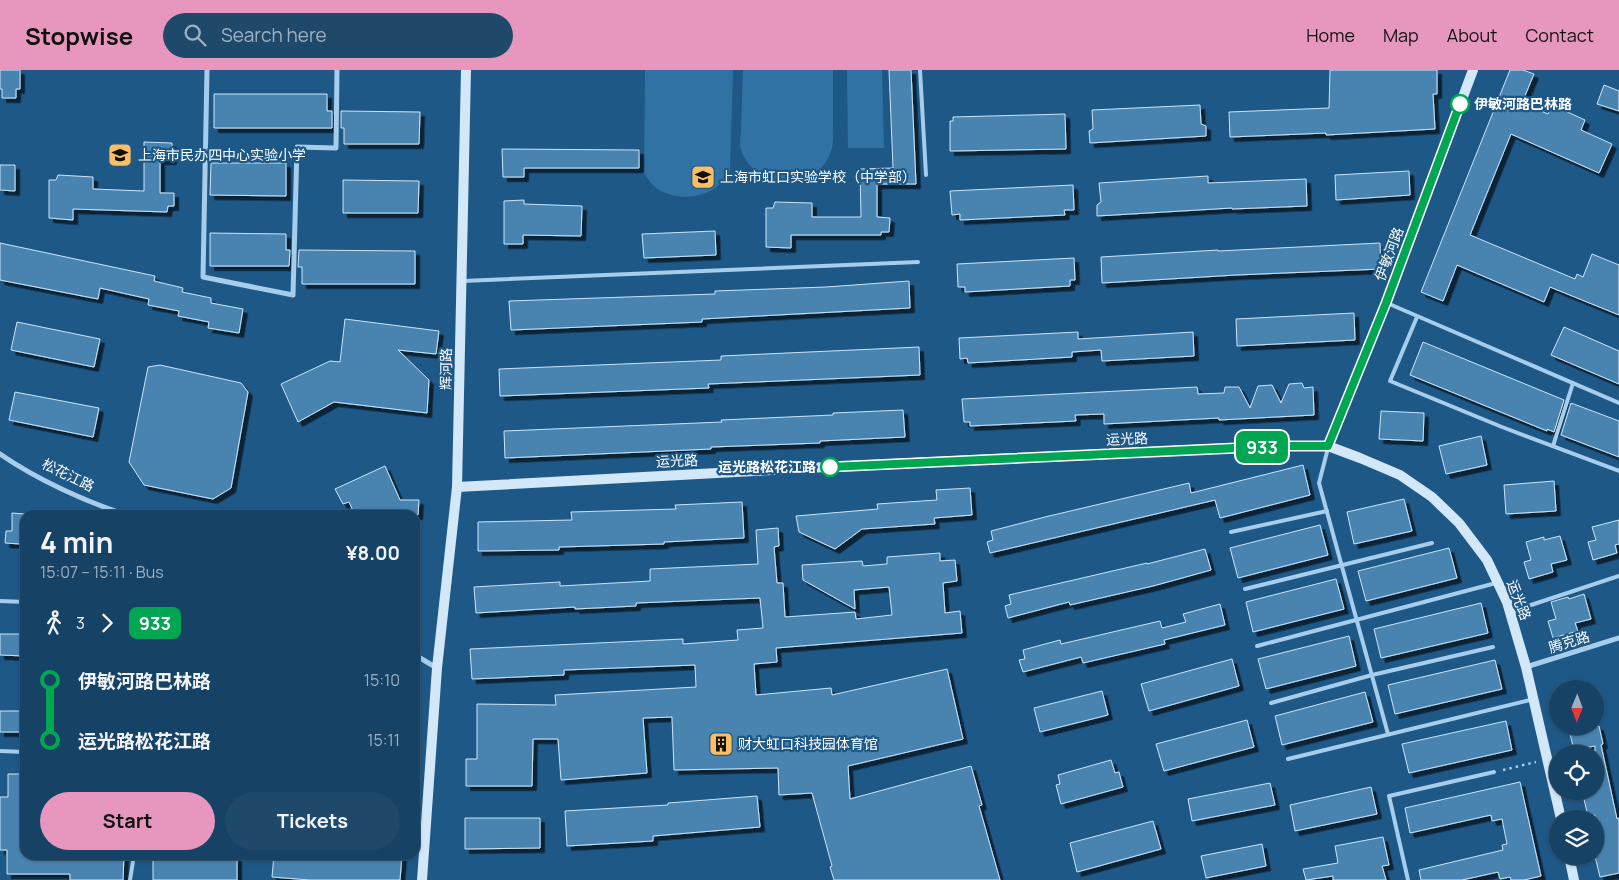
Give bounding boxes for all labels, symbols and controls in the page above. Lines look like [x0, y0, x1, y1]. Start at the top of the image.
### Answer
search box [163, 13, 513, 58]
text: Stopwise [25, 19, 133, 52]
icon: search [181, 21, 209, 49]
text: Search here [221, 22, 327, 48]
text: Home [1306, 23, 1355, 47]
text: Map [1383, 23, 1419, 47]
text: About [1447, 23, 1497, 47]
text: Contact [1525, 23, 1594, 47]
marker: 伊敏河路巴林路 [1450, 94, 1470, 114]
place label: 伊敏河路巴林路 [1474, 94, 1572, 113]
school or university icon: 上海市民办四中心实验小学 [107, 142, 133, 168]
place label: 上海市民办四中心实验小学 [138, 145, 306, 164]
school or university icon: 上海市虹口实验学校（中学部） [690, 164, 716, 190]
place label: 上海市虹口实验学校（中学部） [720, 167, 916, 186]
street label: 伊敏河路 [1370, 224, 1407, 283]
street label: 辉河路 [436, 348, 455, 390]
street label: 运光路 [1106, 428, 1148, 449]
line badge: 933 [1233, 431, 1291, 463]
text: 933 [1246, 435, 1278, 459]
street label: 运光路 [656, 450, 698, 471]
street label: 松花江路 [39, 454, 98, 495]
place label: 运光路松花江路 [718, 457, 816, 476]
marker: 运光路松花江路 [820, 457, 840, 477]
text: 4 min [40, 523, 113, 561]
text: ¥8.00 [346, 540, 400, 566]
text: 15:07 – 15:11 · Bus [40, 561, 164, 583]
street label: 运光路 [1503, 577, 1536, 623]
icon: walk [40, 609, 68, 637]
icon: forward [93, 609, 121, 637]
text: 933 [139, 611, 171, 635]
text: 3 [76, 612, 85, 634]
street label: 腾克路 [1546, 626, 1592, 657]
text: 伊敏河路巴林路 [78, 668, 211, 694]
text: 15:10 [364, 669, 400, 691]
north arrow [1549, 680, 1604, 735]
map controls [1549, 680, 1604, 865]
text: 运光路松花江路 [78, 728, 211, 754]
text: 15:11 [367, 729, 400, 751]
building icon: 财大虹口科技园体育馆 [708, 731, 734, 757]
place label: 财大虹口科技园体育馆 [738, 734, 878, 753]
button: locate [1549, 745, 1604, 800]
button: Start [40, 792, 215, 850]
button: Tickets [225, 792, 400, 850]
button: layers [1549, 810, 1604, 865]

